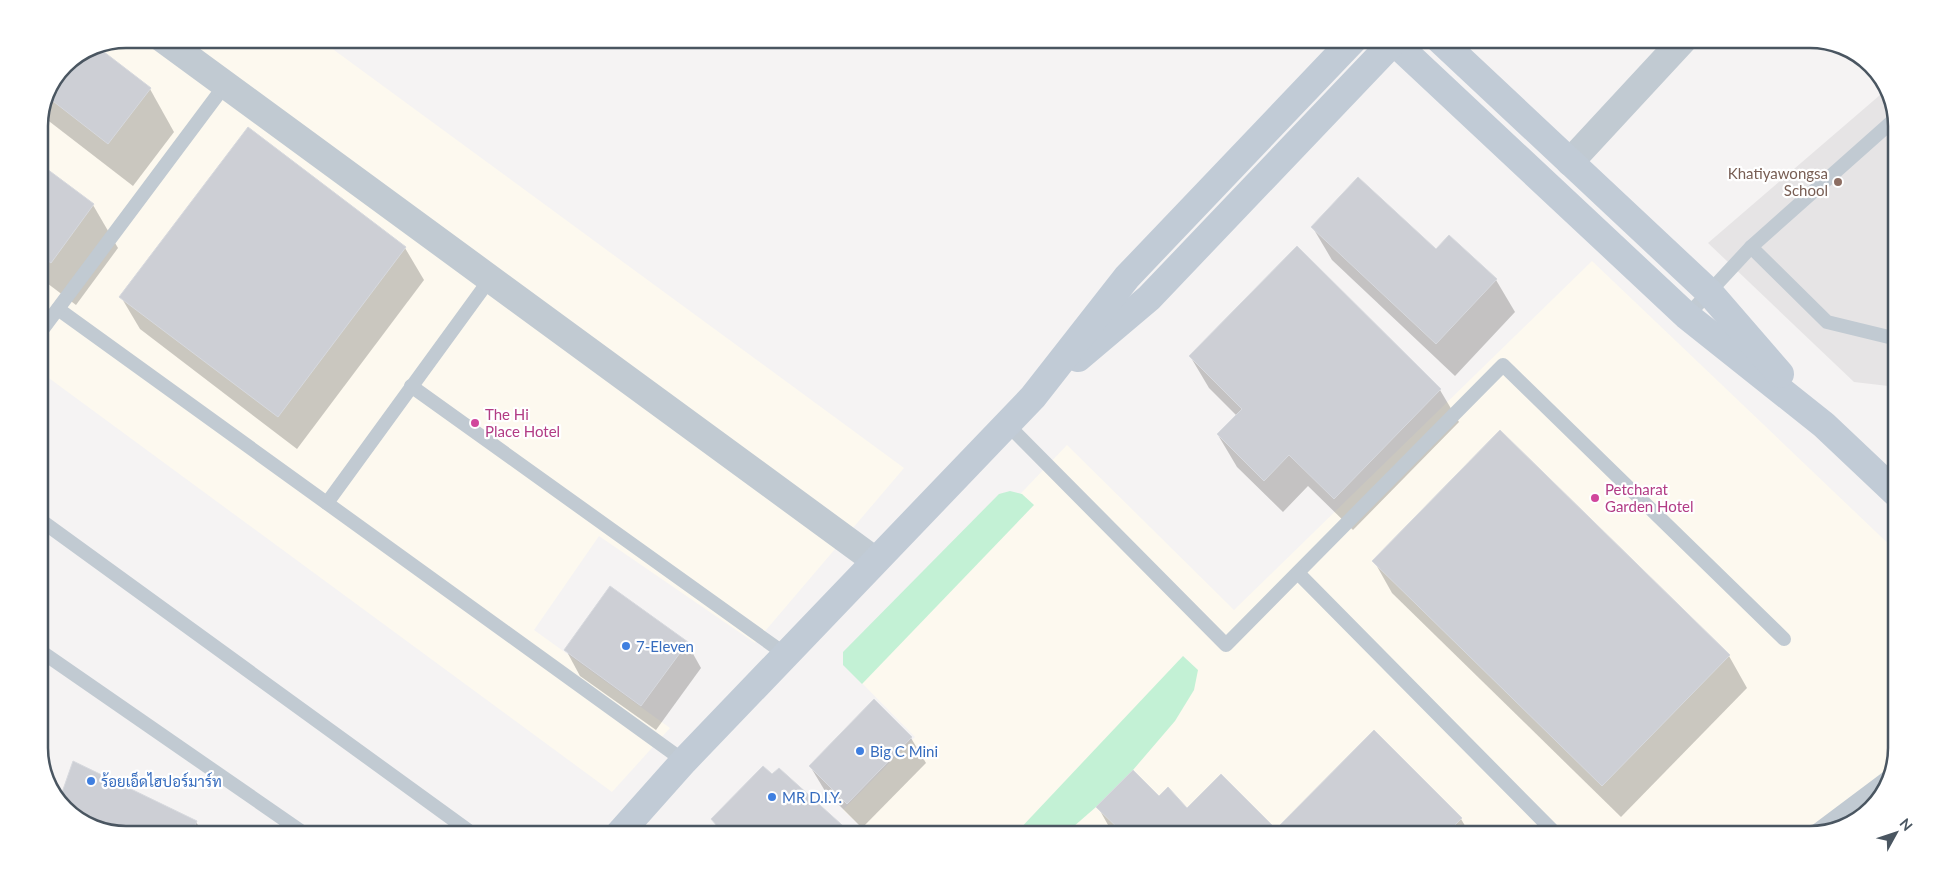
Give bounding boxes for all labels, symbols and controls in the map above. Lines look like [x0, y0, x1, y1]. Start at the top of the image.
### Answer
place label: Khatiyawongsa School [1728, 164, 1828, 199]
marker: Khatiyawongsa School [1832, 176, 1844, 188]
place label: The Hi Place Hotel [485, 405, 560, 440]
marker: The Hi Place Hotel [469, 417, 481, 429]
place label: Petcharat Garden Hotel [1605, 480, 1693, 515]
marker: Petcharat Garden Hotel [1589, 492, 1601, 504]
place label: 7-Eleven [636, 637, 694, 655]
marker: 7-Eleven [620, 640, 632, 652]
place label: Big C Mini [870, 742, 938, 760]
marker: Big C Mini [854, 745, 866, 757]
place label: ร้อยเอ็ดไฮปอร์มาร์ท [101, 771, 222, 790]
marker: ร้อยเอ็ดไฮปอร์มาร์ท [85, 775, 97, 787]
place label: MR D.I.Y. [782, 788, 842, 806]
marker: MR D.I.Y. [766, 791, 778, 803]
north arrow [1871, 808, 1921, 858]
text: N [1896, 815, 1916, 834]

